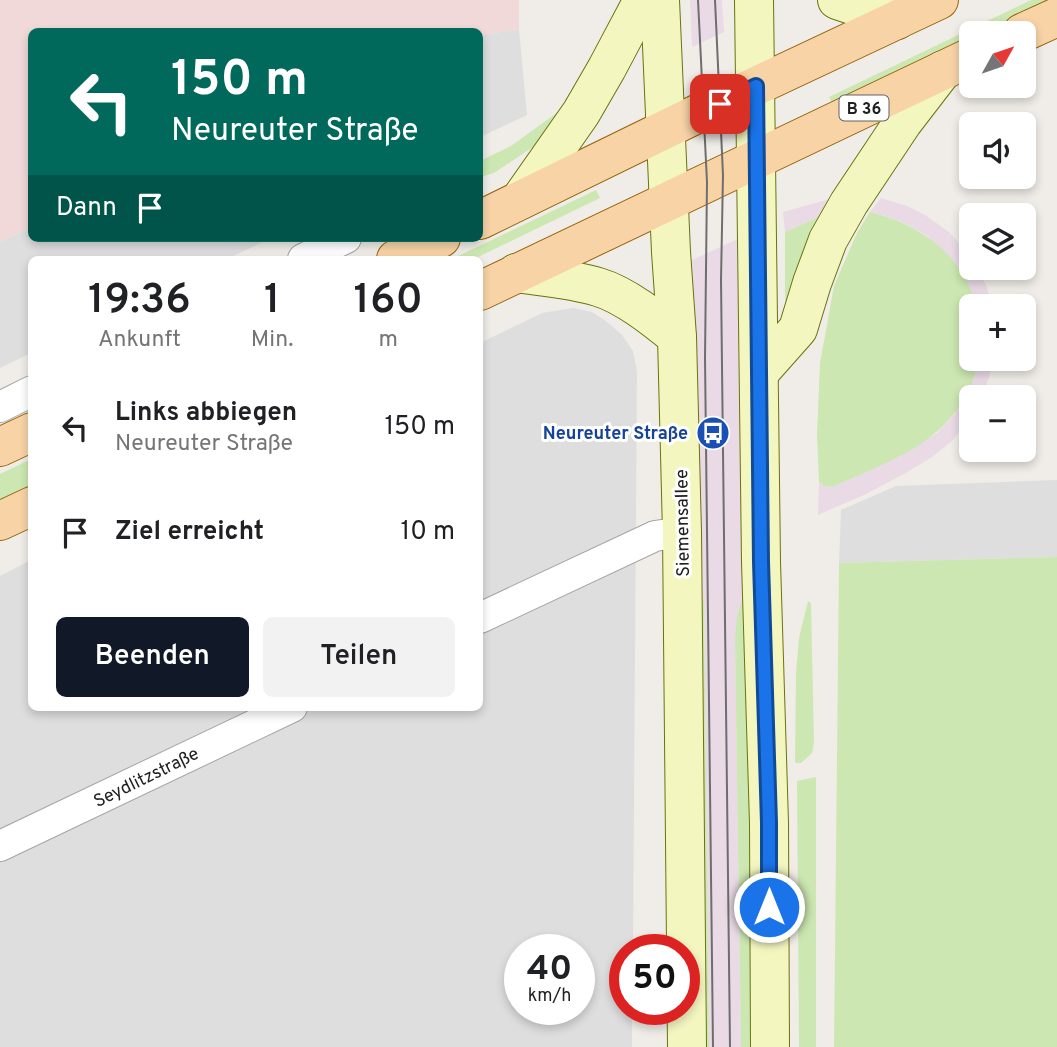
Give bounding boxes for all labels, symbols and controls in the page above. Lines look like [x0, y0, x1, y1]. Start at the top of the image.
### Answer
north arrow [959, 21, 1036, 98]
map controls [959, 21, 1036, 462]
text: 150 m [171, 51, 308, 113]
icon: left [56, 56, 147, 147]
pin [690, 74, 750, 134]
icon: arrive [701, 85, 739, 123]
road number: B 36 [840, 96, 888, 120]
text: Neureuter Straße [171, 112, 419, 152]
button: sound [959, 112, 1036, 189]
icon: arrive [131, 189, 169, 227]
text: Dann [56, 192, 117, 225]
button: layers [959, 203, 1036, 280]
text: 19:36 [88, 275, 191, 328]
text: 1 [264, 275, 280, 328]
text: 160 [354, 275, 423, 328]
button: + [959, 294, 1036, 371]
text: Ankunft [98, 326, 181, 355]
text: Min. [251, 326, 293, 355]
text: m [378, 326, 398, 355]
button: − [959, 385, 1036, 462]
text: Links abbiegen [115, 397, 297, 430]
icon: left [56, 409, 94, 447]
text: 150 m [384, 411, 455, 444]
bus stop icon: Neureuter Straße [694, 414, 732, 452]
place label: Neureuter Straße [543, 423, 688, 446]
text: Neureuter Straße [115, 430, 293, 459]
street label: Siemensallee [671, 469, 696, 577]
icon: arrive [56, 514, 94, 552]
text: Ziel erreicht [115, 516, 264, 549]
text: 10 m [400, 516, 455, 549]
button: Beenden [56, 617, 249, 697]
button: Teilen [263, 617, 455, 697]
street label: Seydlitzstraße [90, 743, 203, 814]
position arrow [732, 870, 806, 944]
speed limit sign: 50 [609, 934, 700, 1025]
text: 40 [527, 948, 572, 992]
text: km/h [528, 985, 571, 1008]

